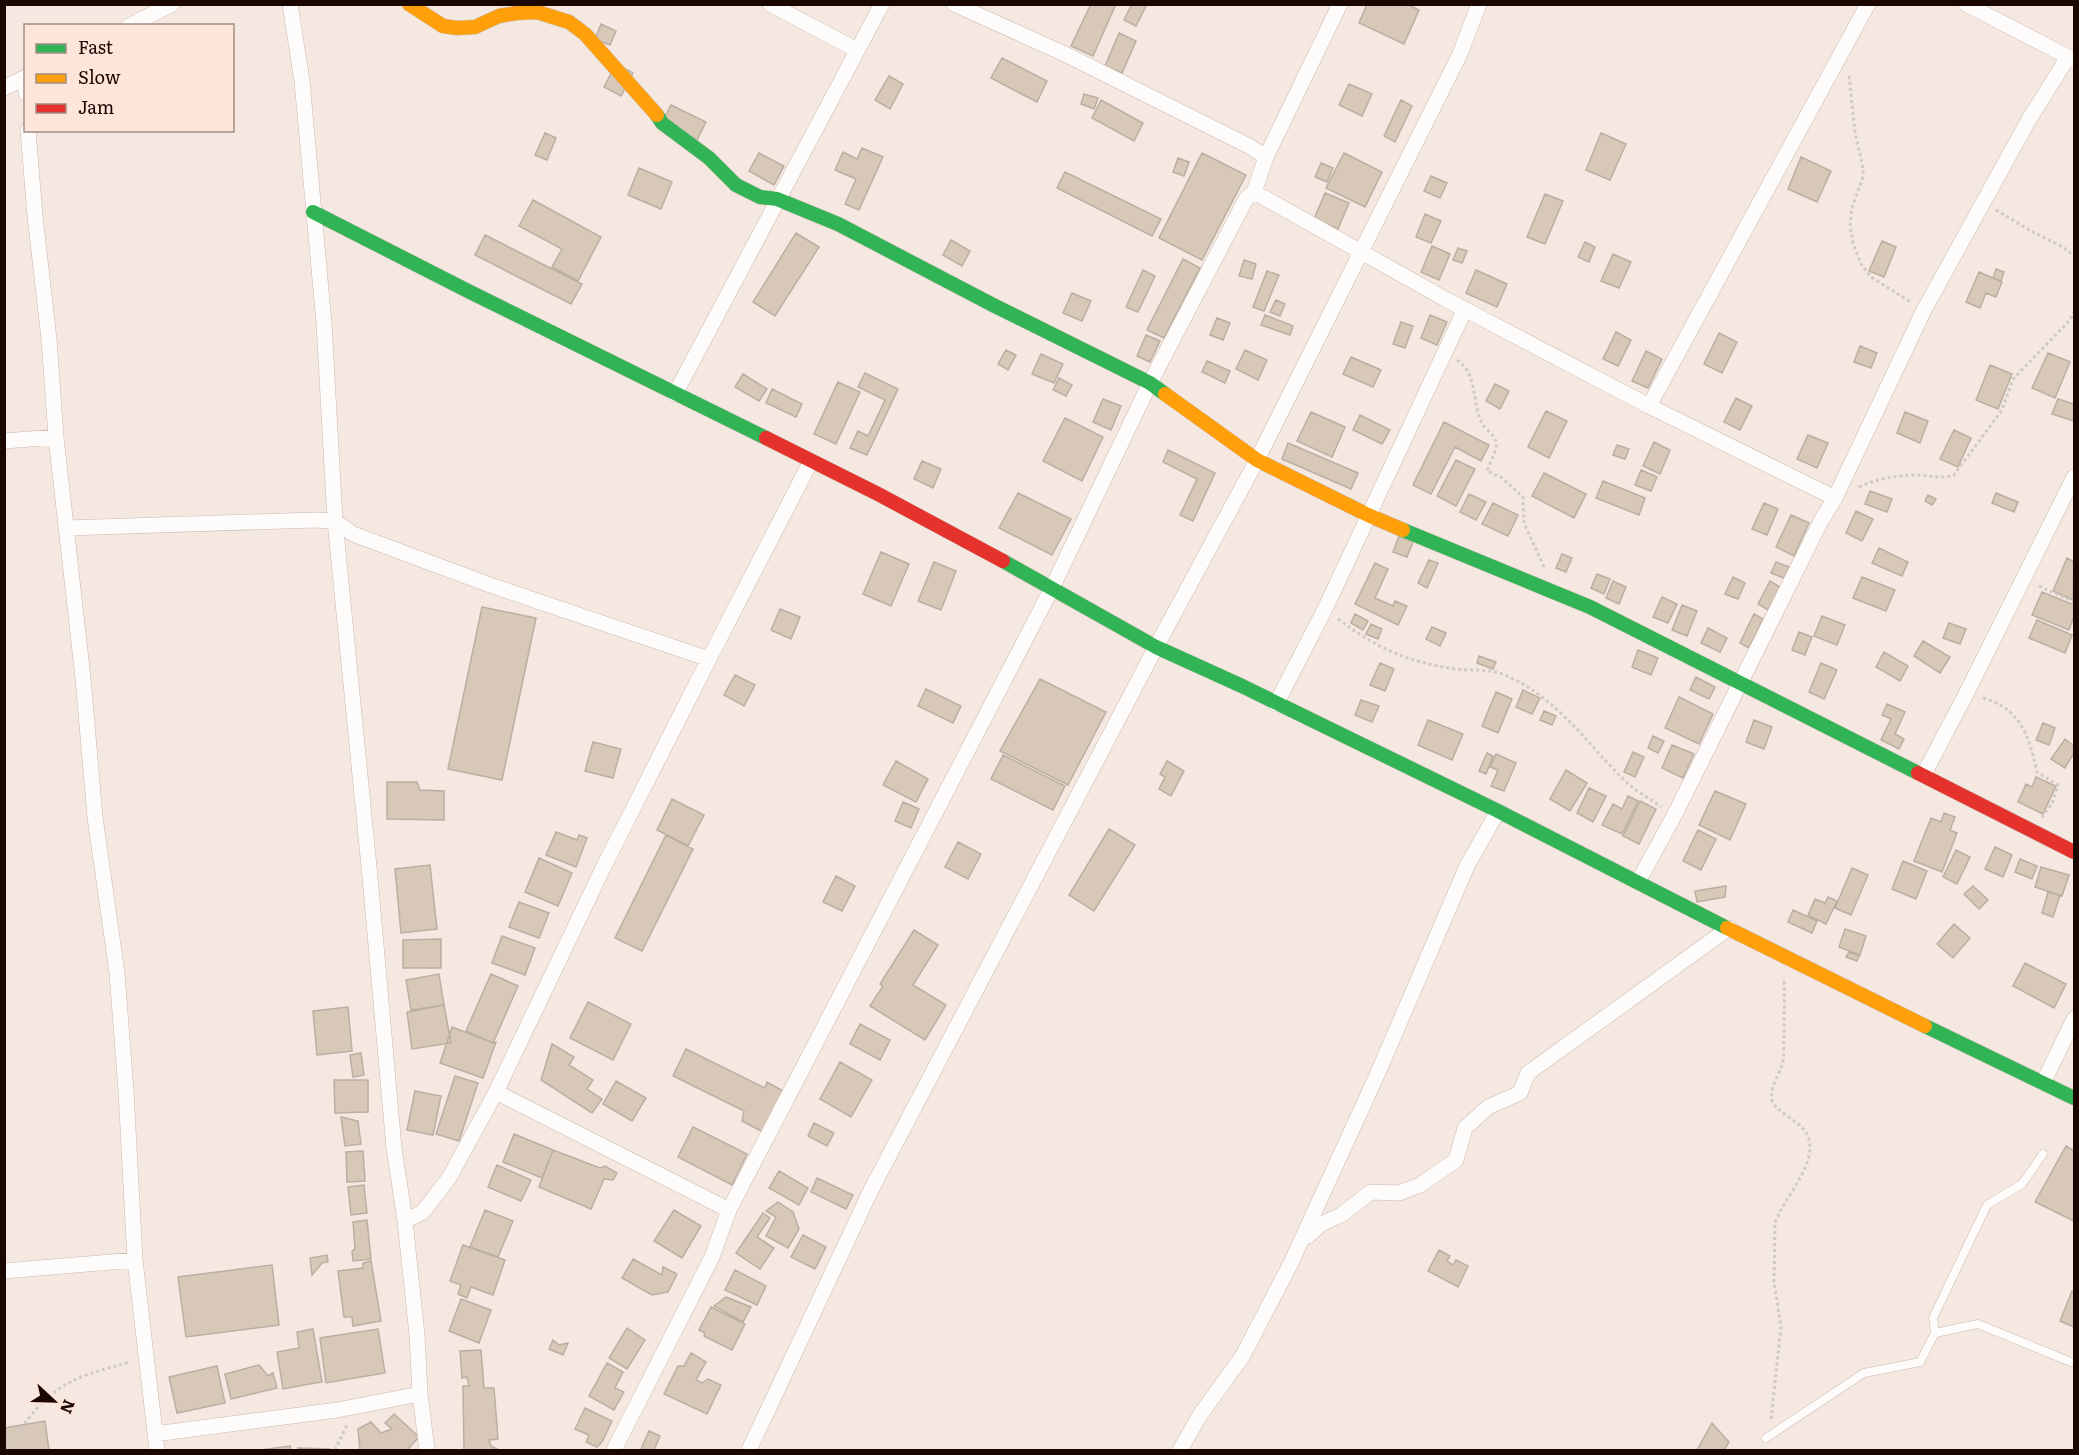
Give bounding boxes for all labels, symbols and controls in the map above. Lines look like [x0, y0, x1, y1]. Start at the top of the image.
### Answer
legend [24, 24, 234, 132]
text: Fast [78, 33, 114, 60]
text: Slow [78, 63, 121, 90]
text: Jam [78, 93, 114, 120]
north arrow [24, 1371, 84, 1431]
text: N [55, 1396, 82, 1418]

